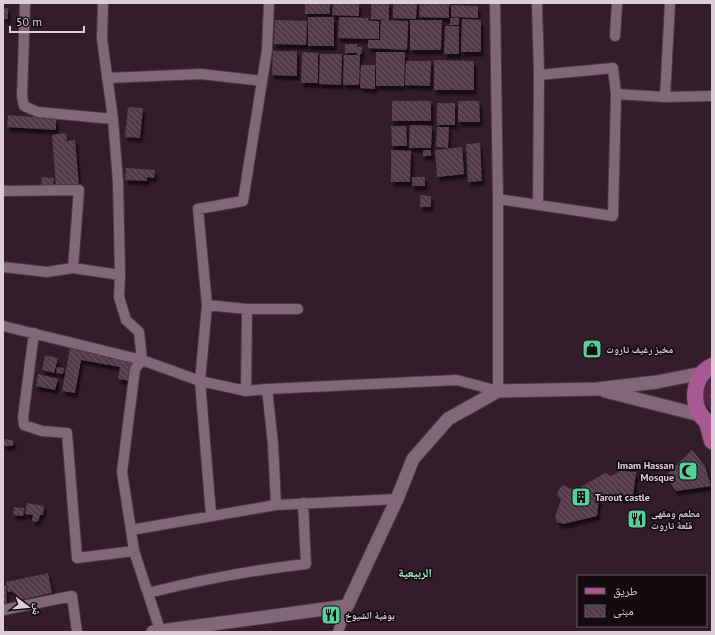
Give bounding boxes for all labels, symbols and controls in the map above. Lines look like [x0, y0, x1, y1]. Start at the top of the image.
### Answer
scale bar [10, 8, 84, 34]
text: 50 m [16, 14, 42, 29]
shop icon: مخبز رغيف تاروت [581, 338, 603, 360]
place label: مخبز رغيف تاروت [606, 343, 673, 356]
place label: Imam Hassan Mosque [617, 459, 674, 484]
mosque icon: Imam Hassan Mosque [677, 460, 699, 482]
building icon: Tarout castle [570, 486, 592, 508]
place label: Tarout castle [595, 491, 650, 504]
place label: مطعم ومقهى قلعة تاروت [651, 507, 700, 532]
restaurant icon: مطعم ومقهى قلعة تاروت [626, 508, 648, 530]
district label: الربيعية [398, 565, 432, 580]
legend [577, 575, 707, 627]
text: طريق [613, 583, 638, 598]
north arrow [8, 587, 48, 627]
text: ش [28, 602, 46, 618]
text: مبنى [613, 603, 634, 618]
restaurant icon: بوفية الشيوخ [320, 604, 342, 626]
place label: بوفية الشيوخ [345, 609, 395, 623]

